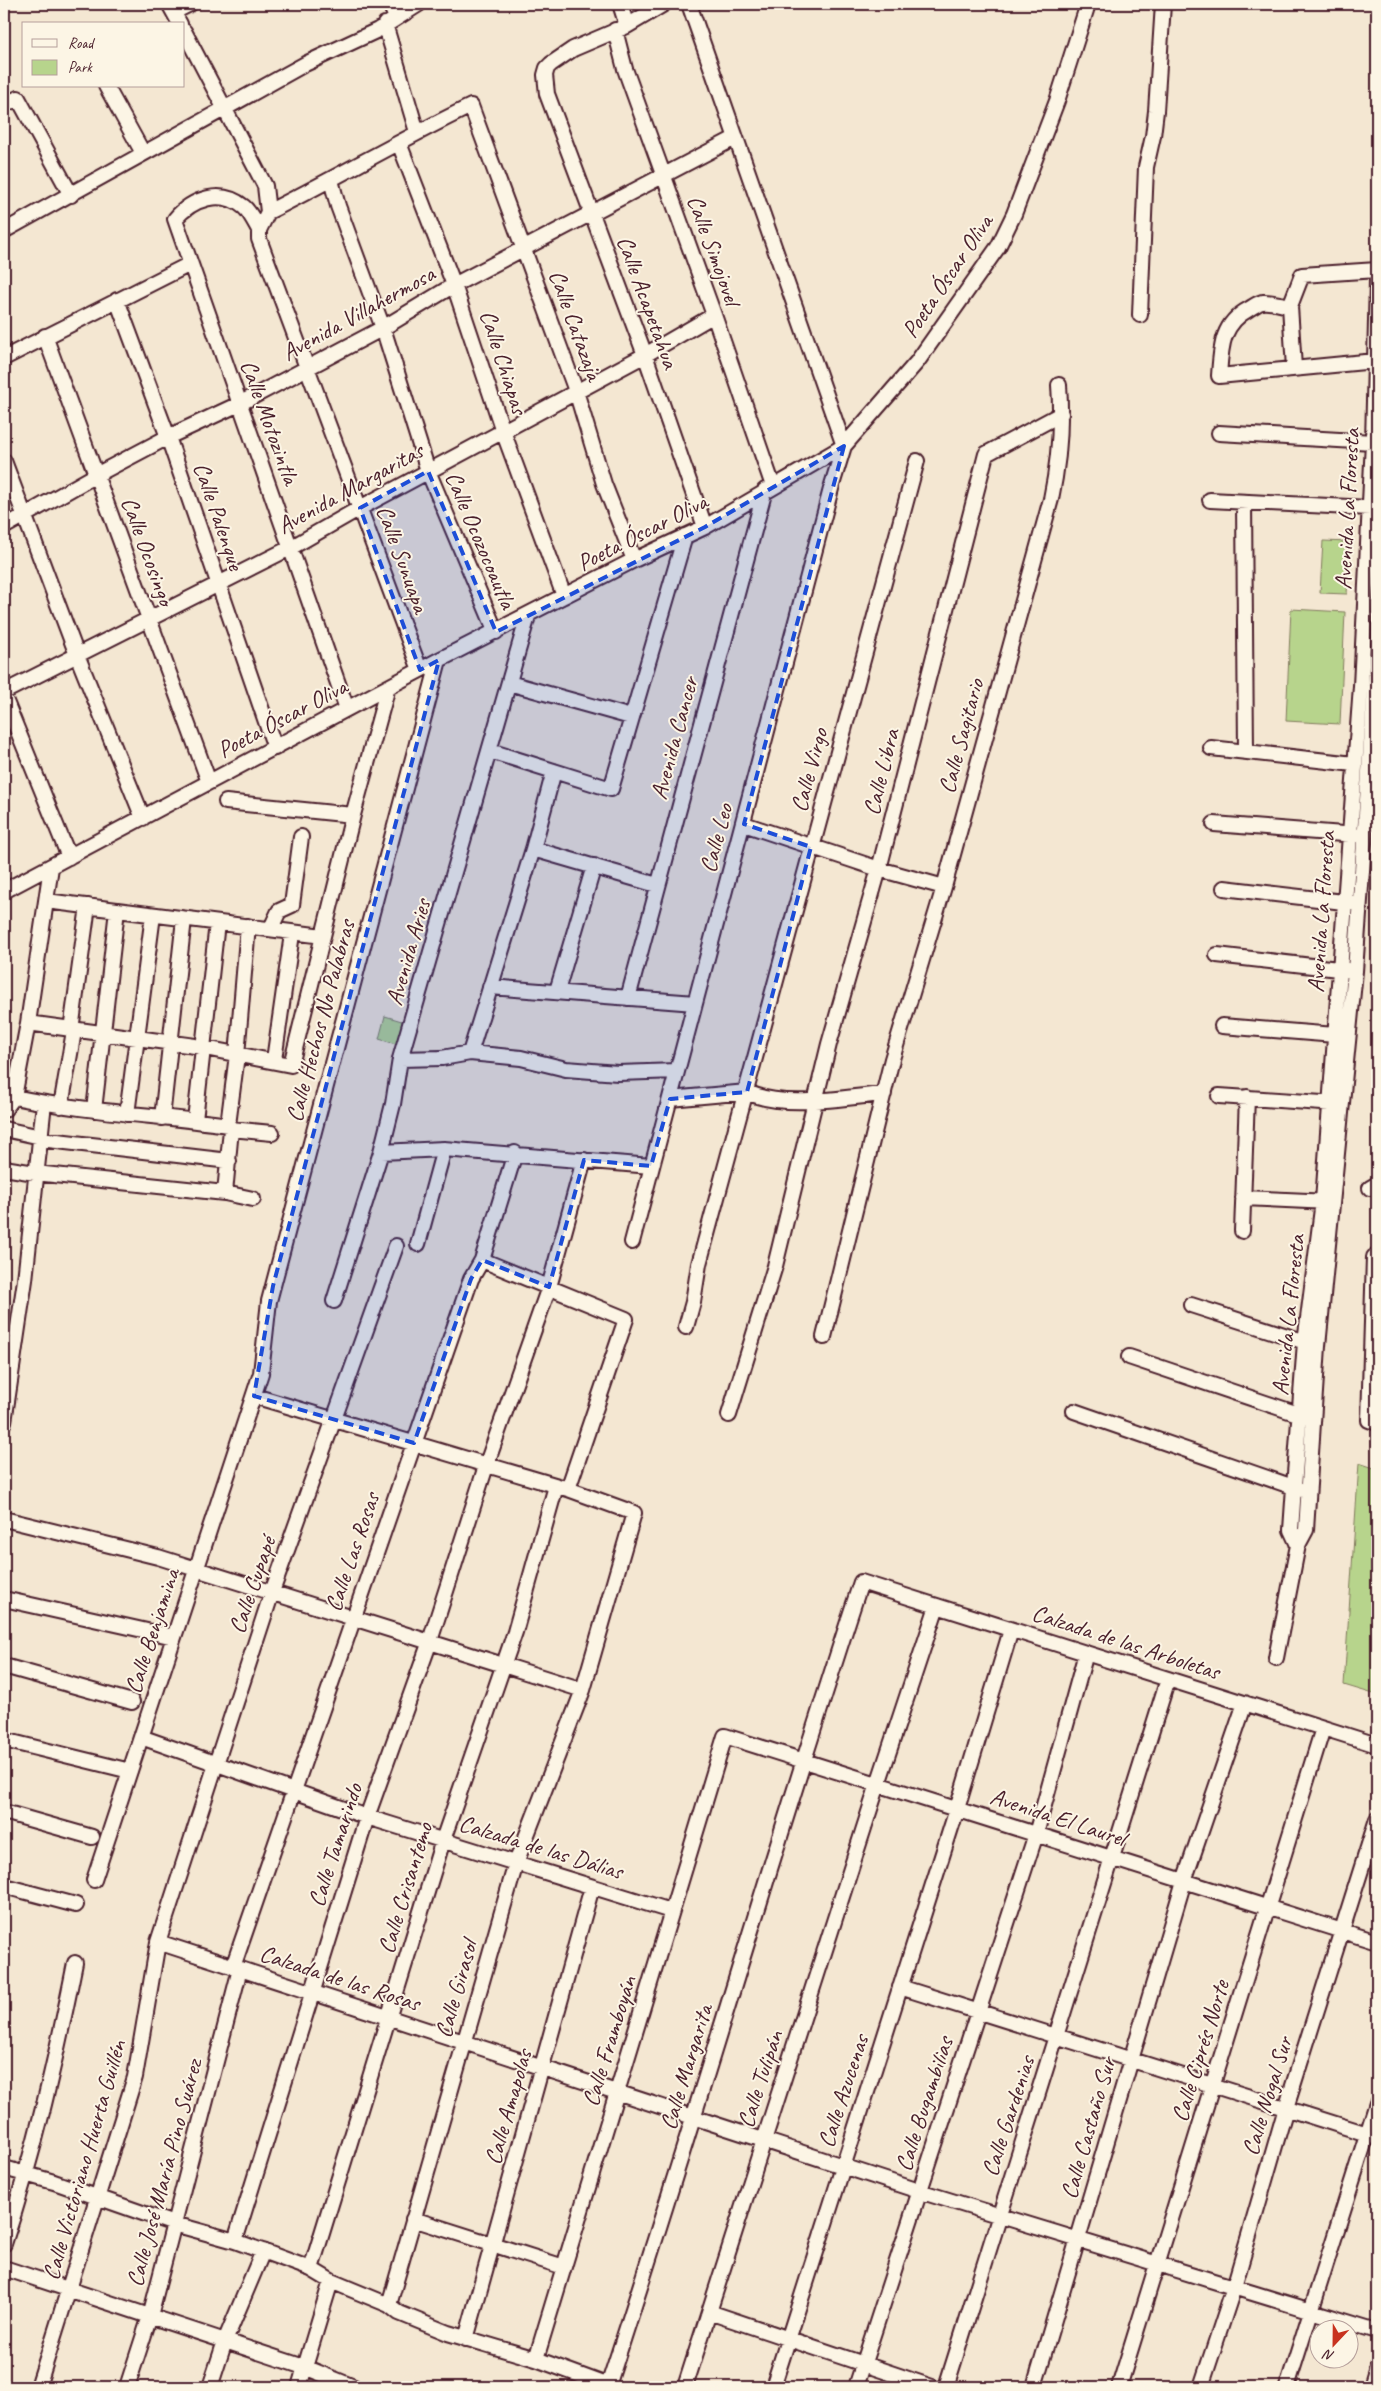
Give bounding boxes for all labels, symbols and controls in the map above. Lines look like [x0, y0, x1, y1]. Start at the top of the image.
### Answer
legend [22, 22, 185, 88]
text: Road [68, 34, 95, 53]
text: Park [68, 58, 93, 77]
street label: Calle Simojovel [680, 191, 749, 313]
street label: Poeta Óscar Oliva [895, 207, 1000, 343]
street label: Calle Acapetahua [610, 232, 686, 374]
street label: Avenida Villahermosa [276, 258, 441, 367]
street label: Calle Catazaja [542, 266, 611, 386]
street label: Calle Chiapas [473, 306, 535, 420]
street label: Calle Motozintla [234, 356, 307, 490]
street label: Avenida La Floresta [1328, 426, 1366, 590]
street label: Avenida Margaritas [272, 435, 430, 540]
street label: Calle Palenque [187, 458, 252, 576]
street label: Calle Ocozocoautla [439, 467, 524, 614]
street label: Poeta Óscar Oliva [572, 485, 714, 578]
street label: Calle Ocosingo [115, 493, 182, 612]
street label: Calle Sunuapa [370, 501, 437, 619]
street label: Poeta Óscar Oliva [212, 670, 354, 765]
street label: Avenida Cancer [643, 671, 705, 803]
street label: Calle Sagitario [931, 674, 991, 796]
street label: Calle Virgo [783, 723, 835, 815]
street label: Calle Libra [856, 724, 907, 818]
street label: Calle Leo [692, 799, 740, 876]
street label: Avenida La Floresta [1300, 829, 1342, 994]
street label: Avenida Aries [379, 894, 438, 1009]
street label: Calle Hechos No Palabras [279, 914, 362, 1125]
street label: Avenida La Floresta [1265, 1232, 1312, 1397]
street label: Calle Las Rosas [318, 1487, 387, 1615]
street label: Calle Cupapé [221, 1529, 284, 1637]
street label: Calle Benjamina [118, 1563, 187, 1697]
street label: Calzada de las Arboletas [1028, 1597, 1225, 1687]
street label: Calle Tamarindo [301, 1778, 369, 1910]
street label: Avenida El Laurel [986, 1781, 1133, 1854]
street label: Calzada de las Dálias [456, 1808, 628, 1887]
street label: Calle Crisantemo [371, 1817, 440, 1957]
street label: Calle Girasol [428, 1933, 485, 2041]
street label: Calzada de las Rosas [256, 1938, 426, 2019]
street label: Calle Framboyán [575, 1971, 643, 2110]
street label: Calle Ciprés Norte [1164, 1975, 1236, 2125]
street label: Calle Margarita [653, 1999, 720, 2133]
street label: Calle Tulipán [730, 2025, 790, 2131]
street label: Calle Azucenas [811, 2029, 876, 2151]
street label: Calle Bugambilias [888, 2030, 961, 2175]
street label: Calle Nogal Sur [1235, 2031, 1300, 2159]
street label: Calle Victoriano Huerta Guillén [35, 2036, 133, 2283]
street label: Calle Amapolas [477, 2044, 539, 2168]
street label: Calle Gardenias [974, 2050, 1042, 2180]
street label: Calle Castaño Sur [1053, 2052, 1123, 2202]
street label: Calle José María Pino Suárez [119, 2054, 209, 2290]
north arrow [1308, 2318, 1358, 2368]
text: N [1320, 2345, 1337, 2365]

